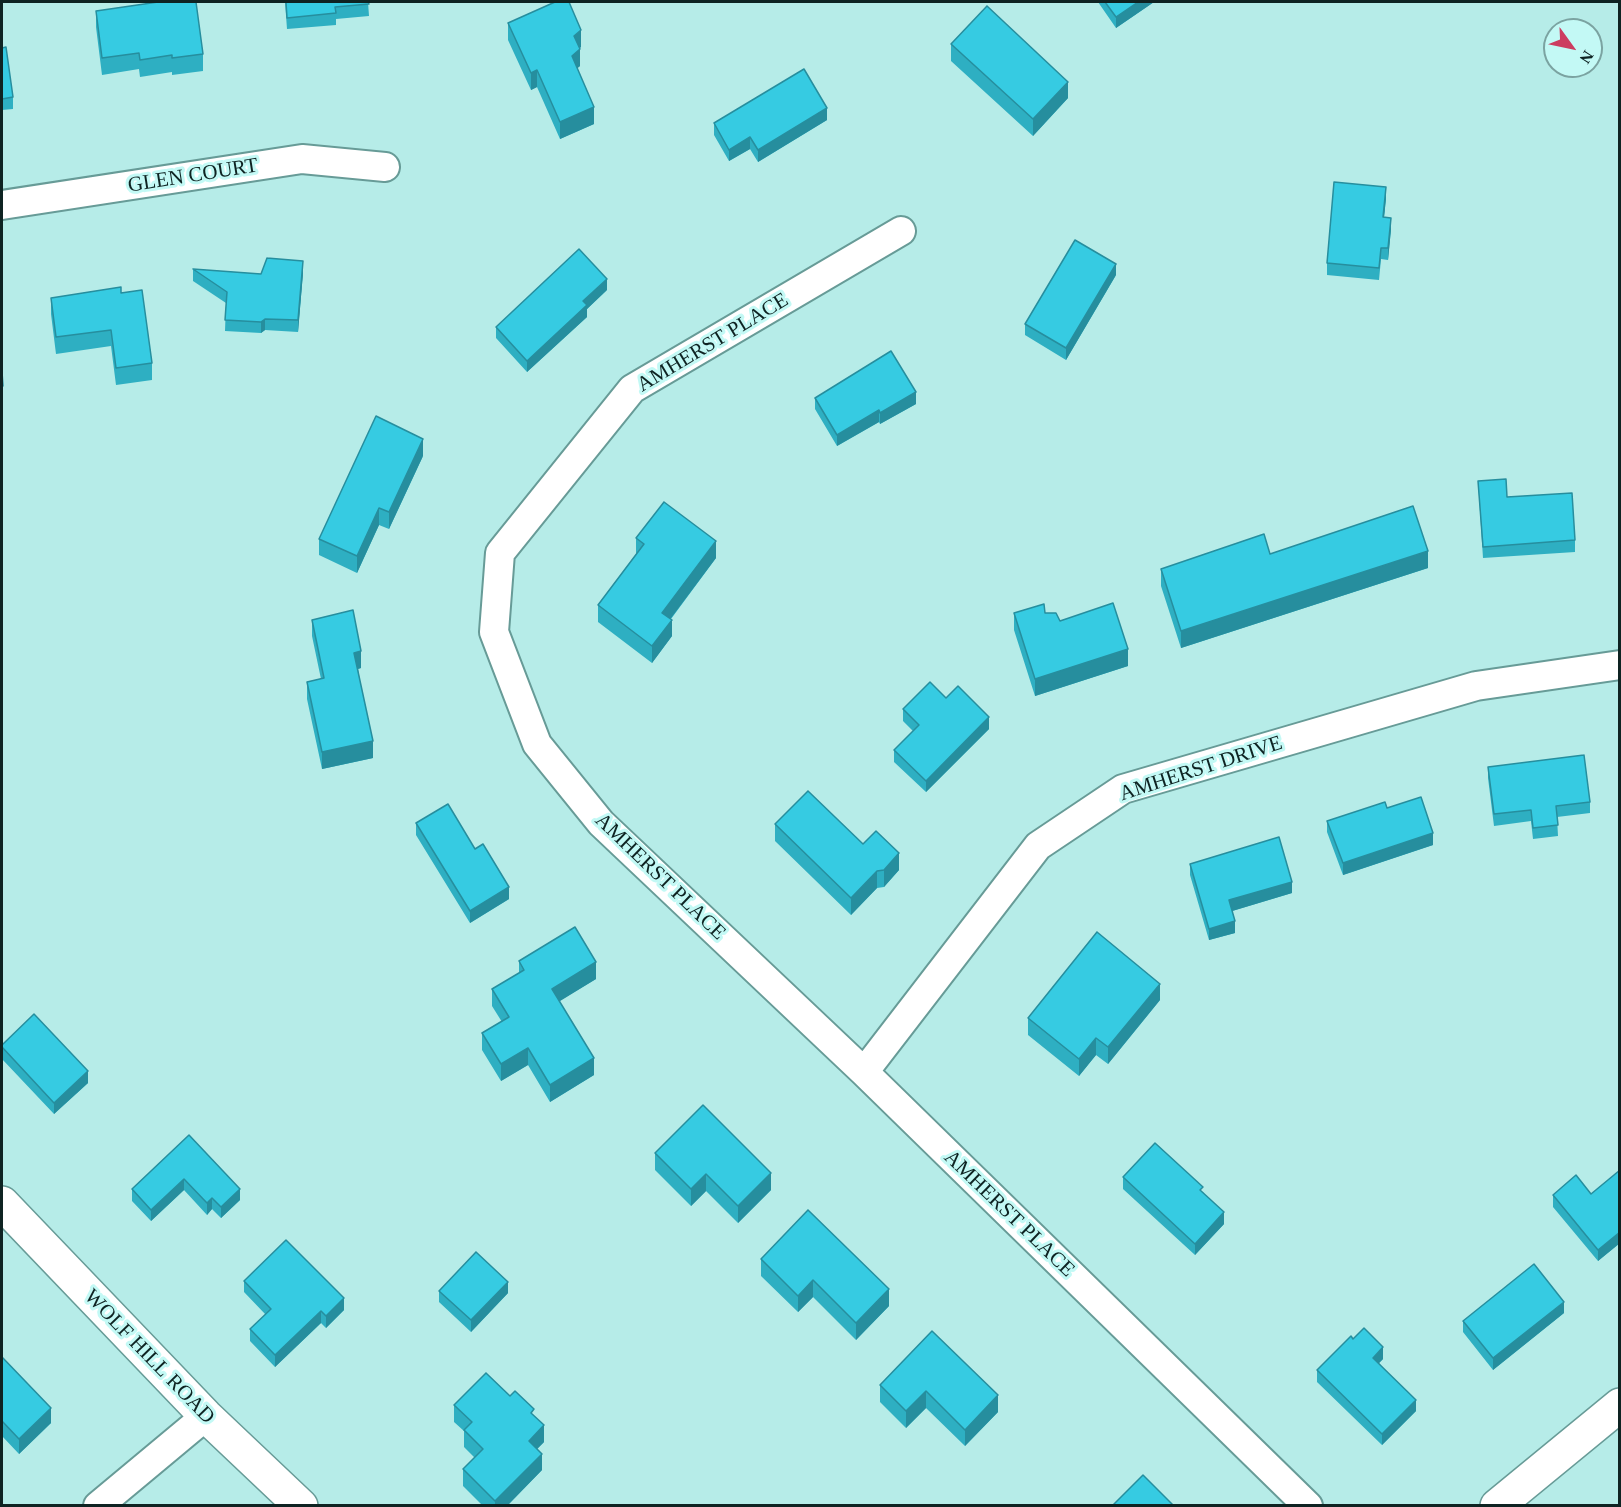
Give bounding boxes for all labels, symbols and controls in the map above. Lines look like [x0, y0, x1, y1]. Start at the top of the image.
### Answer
north arrow [1543, 18, 1603, 78]
text: N [1577, 48, 1597, 66]
street label: GLEN COURT [126, 153, 260, 199]
street label: AMHERST PLACE [633, 288, 793, 398]
street label: AMHERST DRIVE [1116, 731, 1286, 807]
street label: AMHERST PLACE [589, 808, 731, 946]
street label: AMHERST PLACE [938, 1145, 1080, 1283]
street label: WOLF HILL ROAD [78, 1284, 220, 1430]

